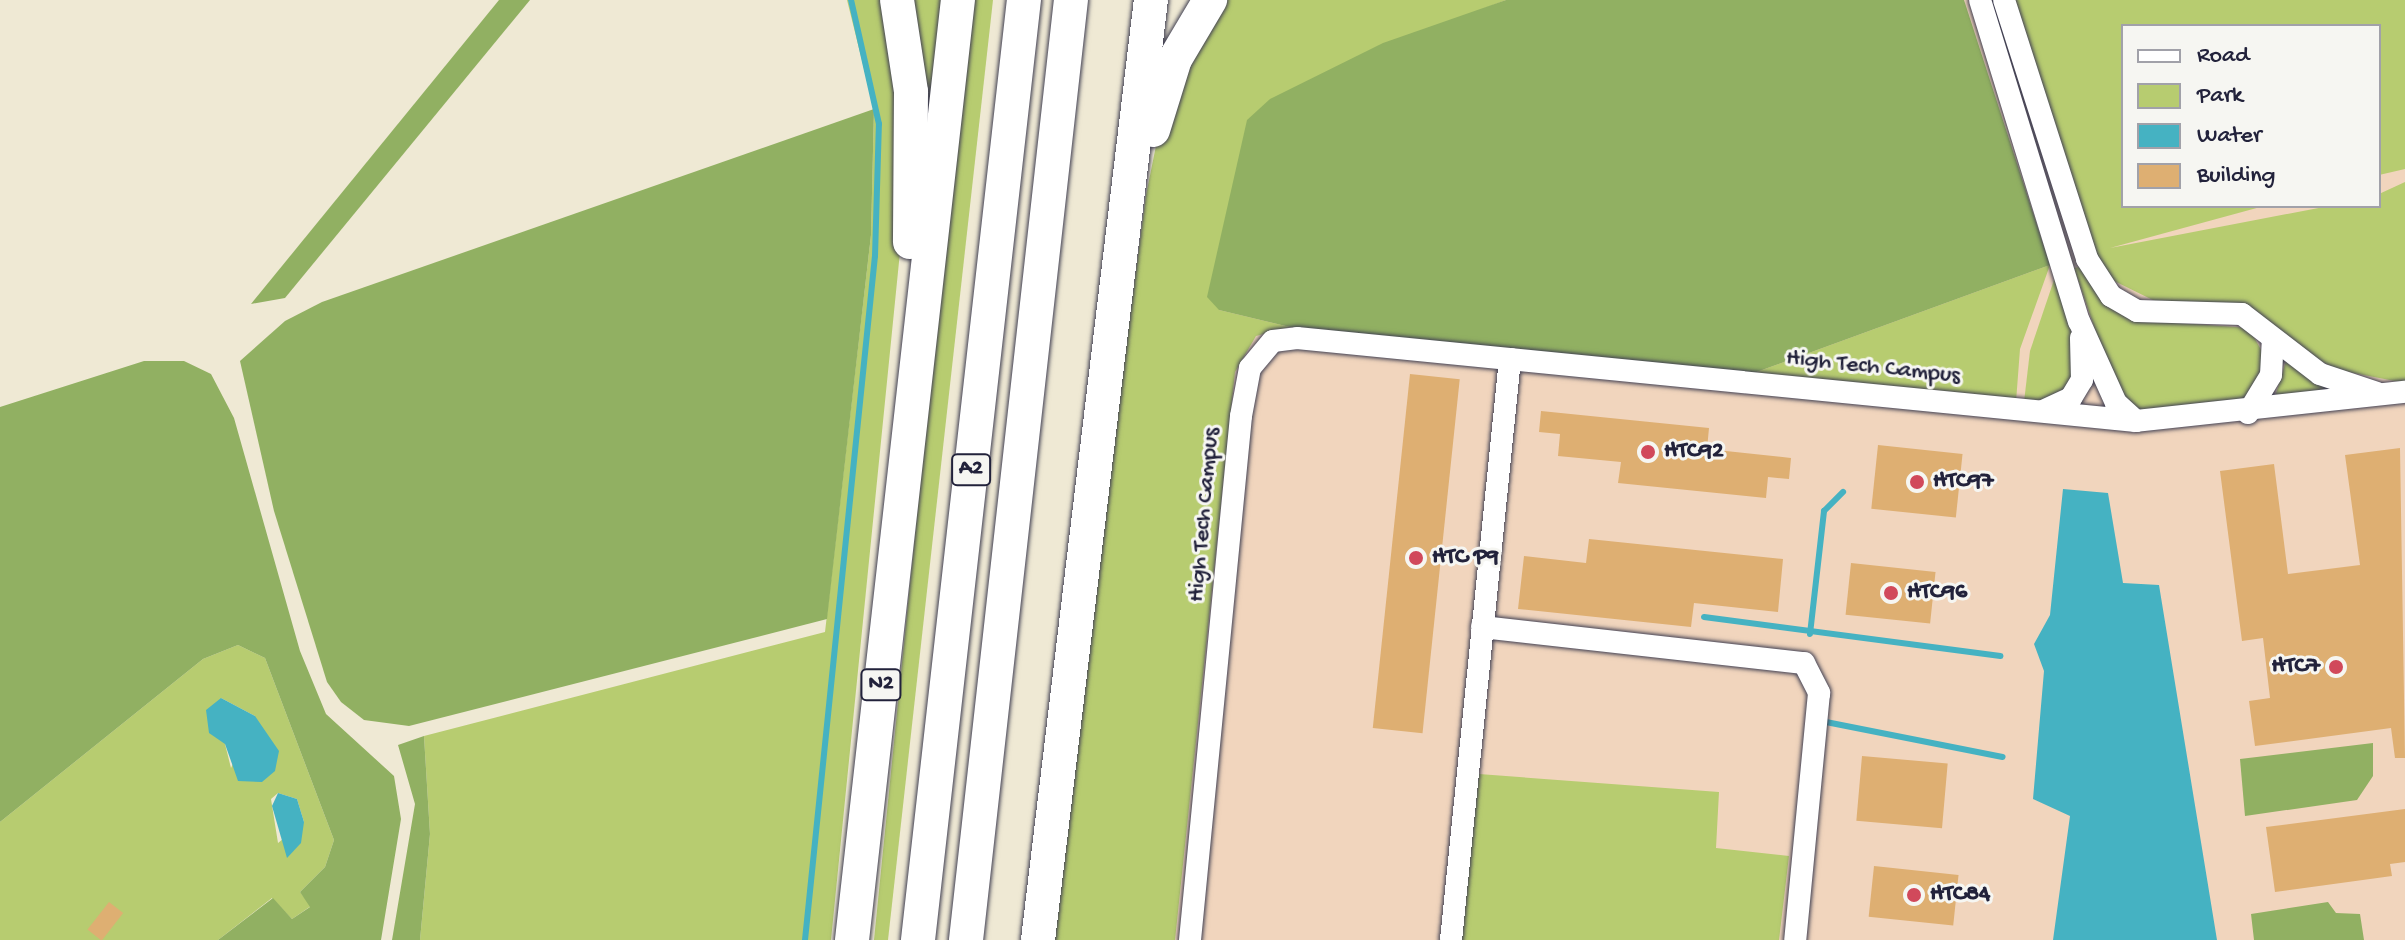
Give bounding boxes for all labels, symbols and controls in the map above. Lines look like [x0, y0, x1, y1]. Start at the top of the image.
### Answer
legend [2121, 24, 2381, 208]
text: Road [2197, 42, 2249, 71]
text: Park [2197, 82, 2243, 111]
text: Water [2197, 122, 2261, 151]
text: Building [2197, 162, 2275, 191]
street label: High Tech Campus [1785, 345, 1961, 391]
street label: High Tech Campus [1183, 427, 1227, 603]
place label: HTC92 [1664, 438, 1724, 466]
marker: HTC92 [1639, 443, 1657, 461]
road number: A2 [951, 452, 991, 488]
place label: HTC97 [1933, 468, 1993, 496]
marker: HTC97 [1908, 473, 1926, 491]
place label: HTC P9 [1432, 544, 1499, 572]
marker: HTC P9 [1407, 549, 1425, 567]
place label: HTC96 [1907, 579, 1967, 607]
marker: HTC96 [1882, 584, 1900, 602]
place label: HTC7 [2272, 653, 2320, 681]
marker: HTC7 [2327, 658, 2345, 676]
road number: N2 [859, 667, 903, 703]
place label: HTC84 [1930, 881, 1990, 909]
marker: HTC84 [1905, 886, 1923, 904]

